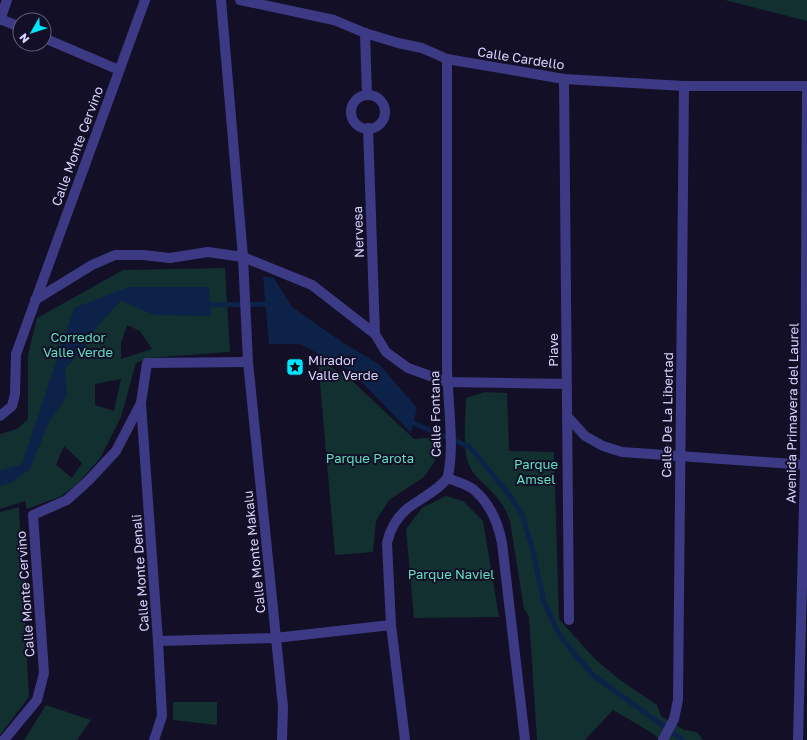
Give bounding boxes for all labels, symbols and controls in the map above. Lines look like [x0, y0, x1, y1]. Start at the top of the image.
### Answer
north arrow [12, 12, 52, 52]
text: N [16, 31, 32, 46]
street label: Calle Cardello [476, 43, 566, 73]
street label: Calle Monte Cervino [48, 84, 106, 208]
street label: Nervesa [349, 206, 367, 258]
street label: Avenida Primavera del Laurel [782, 323, 802, 503]
park label: Corredor Valle Verde [43, 329, 113, 360]
street label: Piave [545, 333, 561, 367]
place label: Mirador Valle Verde [308, 352, 378, 383]
street label: Calle De La Libertad [658, 352, 676, 478]
place icon: Mirador Valle Verde [285, 357, 305, 377]
street label: Calle Fontana [426, 371, 444, 457]
park label: Parque Parota [326, 450, 414, 466]
park label: Parque Amsel [514, 456, 558, 487]
street label: Calle Monte Makalu [240, 490, 268, 614]
street label: Calle Monte Denali [128, 514, 152, 632]
street label: Calle Monte Cervino [13, 530, 37, 658]
park label: Parque Naviel [408, 566, 494, 582]

